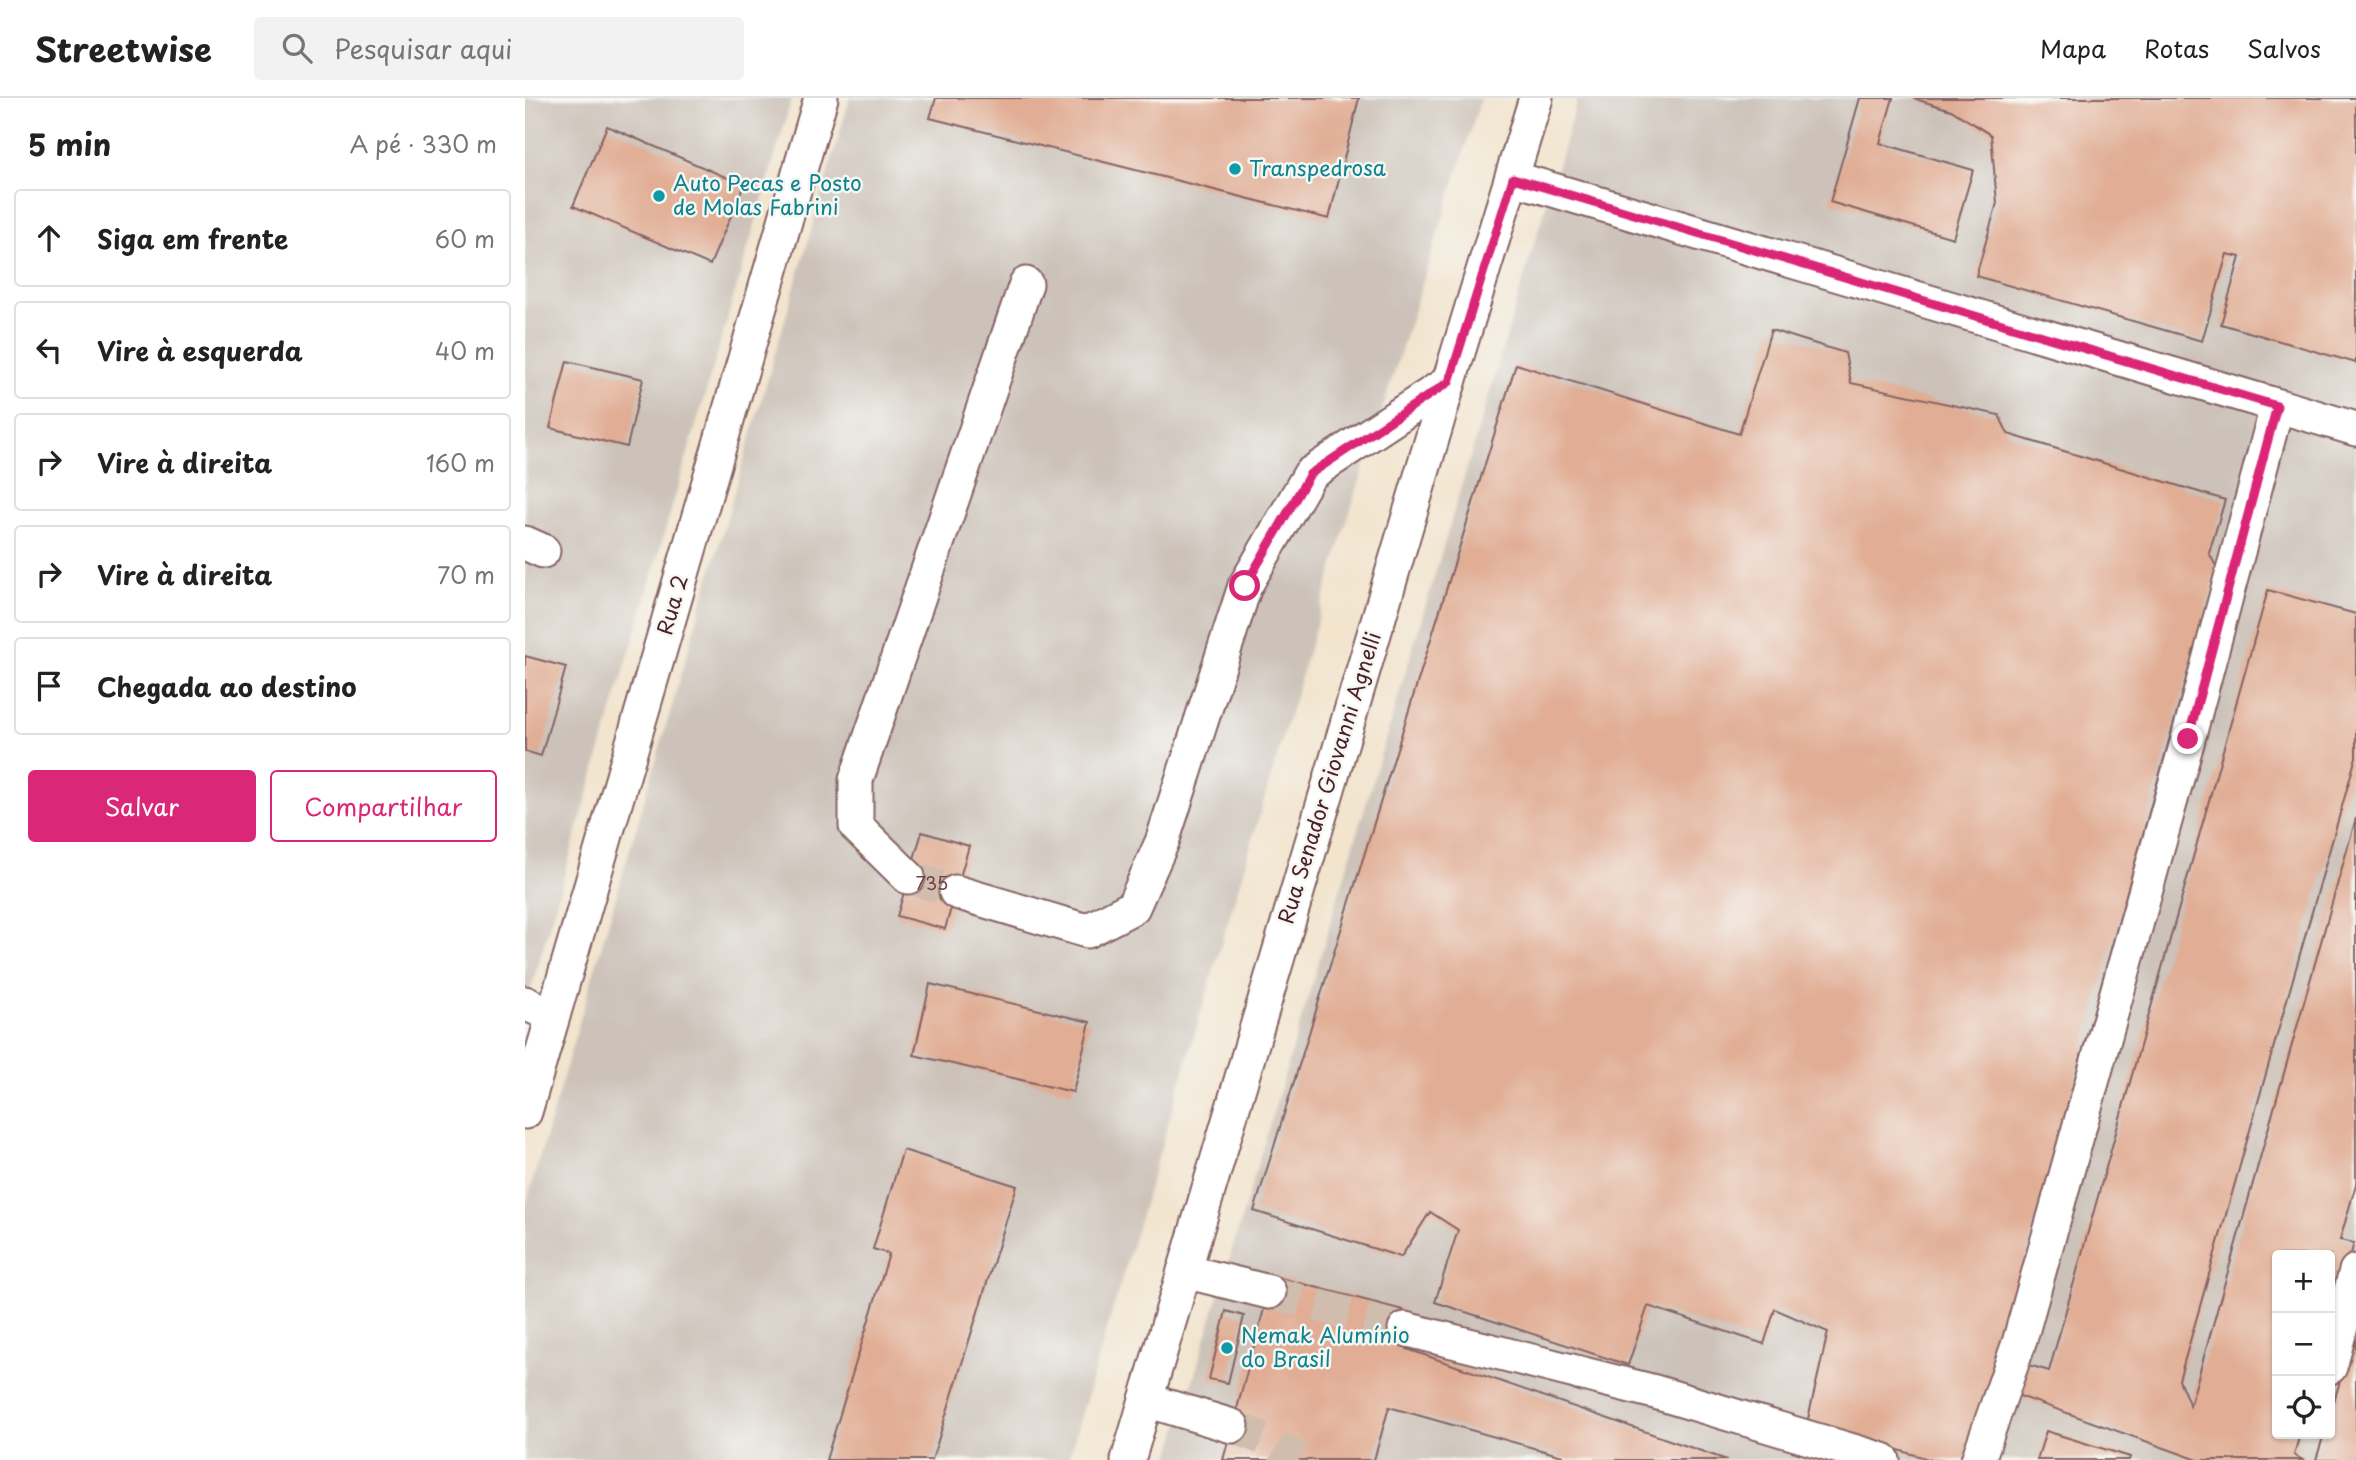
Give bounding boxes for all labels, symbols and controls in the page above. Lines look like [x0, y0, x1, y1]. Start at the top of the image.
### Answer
search box [254, 17, 744, 80]
text: Streetwise [35, 23, 212, 73]
icon: search [278, 29, 316, 67]
text: Pesquisar aqui [334, 29, 512, 68]
text: Mapa [2040, 30, 2106, 66]
text: Rotas [2144, 30, 2209, 66]
text: Salvos [2247, 30, 2321, 66]
text: 5 min [28, 121, 111, 166]
text: A pé · 330 m [350, 126, 497, 161]
place label: Transpedrosa [1249, 151, 1386, 183]
marker: Transpedrosa [1227, 161, 1243, 177]
place label: Auto Pecas e Posto de Molas Fabrini [673, 166, 862, 222]
marker: Auto Pecas e Posto de Molas Fabrini [651, 188, 667, 204]
icon: ahead [30, 219, 68, 257]
text: Siga em frente [97, 219, 288, 258]
text: 60 m [435, 221, 495, 256]
icon: left [30, 331, 68, 369]
text: Vire à esquerda [97, 331, 303, 370]
text: 40 m [435, 333, 495, 368]
icon: right [30, 443, 68, 481]
text: Vire à direita [97, 443, 272, 482]
text: 160 m [426, 445, 495, 480]
icon: right [30, 555, 68, 593]
text: Vire à direita [97, 555, 272, 594]
text: 70 m [437, 557, 495, 592]
route start [1229, 570, 1260, 601]
street label: Rua 2 [647, 571, 695, 638]
street label: Rua Senador Giovanni Agnelli [1268, 628, 1388, 927]
icon: arrive [30, 667, 68, 705]
text: Chegada ao destino [97, 667, 356, 706]
route end [2172, 723, 2203, 754]
button: Salvar [28, 770, 256, 842]
button: Compartilhar [270, 770, 497, 842]
house number: 735 [916, 869, 948, 896]
map controls [2272, 1250, 2335, 1439]
button: + [2272, 1250, 2335, 1313]
button: − [2272, 1313, 2335, 1376]
place label: Nemak Alumínio do Brasil [1241, 1318, 1410, 1374]
marker: Nemak Alumínio do Brasil [1219, 1340, 1235, 1356]
button: locate [2272, 1376, 2335, 1439]

